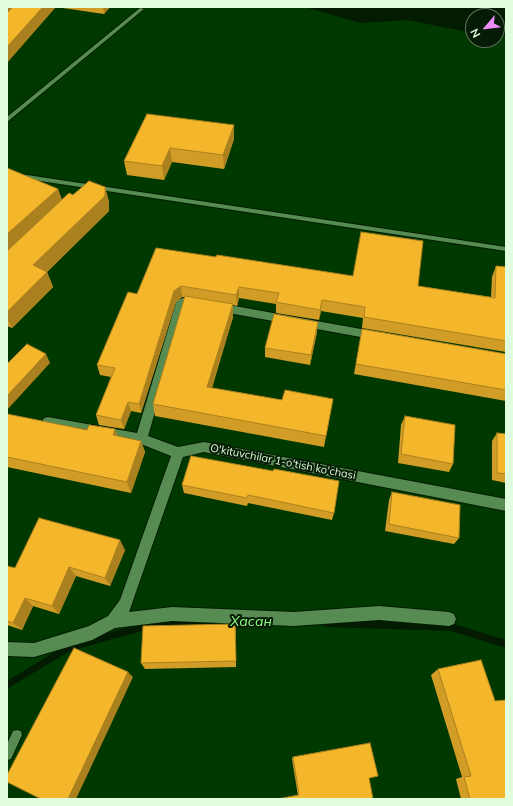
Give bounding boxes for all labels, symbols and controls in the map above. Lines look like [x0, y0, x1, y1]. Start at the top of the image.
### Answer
north arrow [465, 8, 505, 48]
text: N [467, 26, 483, 40]
street label: O'kituvchilar 1-o'tish ko'chasi [209, 441, 357, 483]
water label: Хасан [230, 614, 272, 630]

